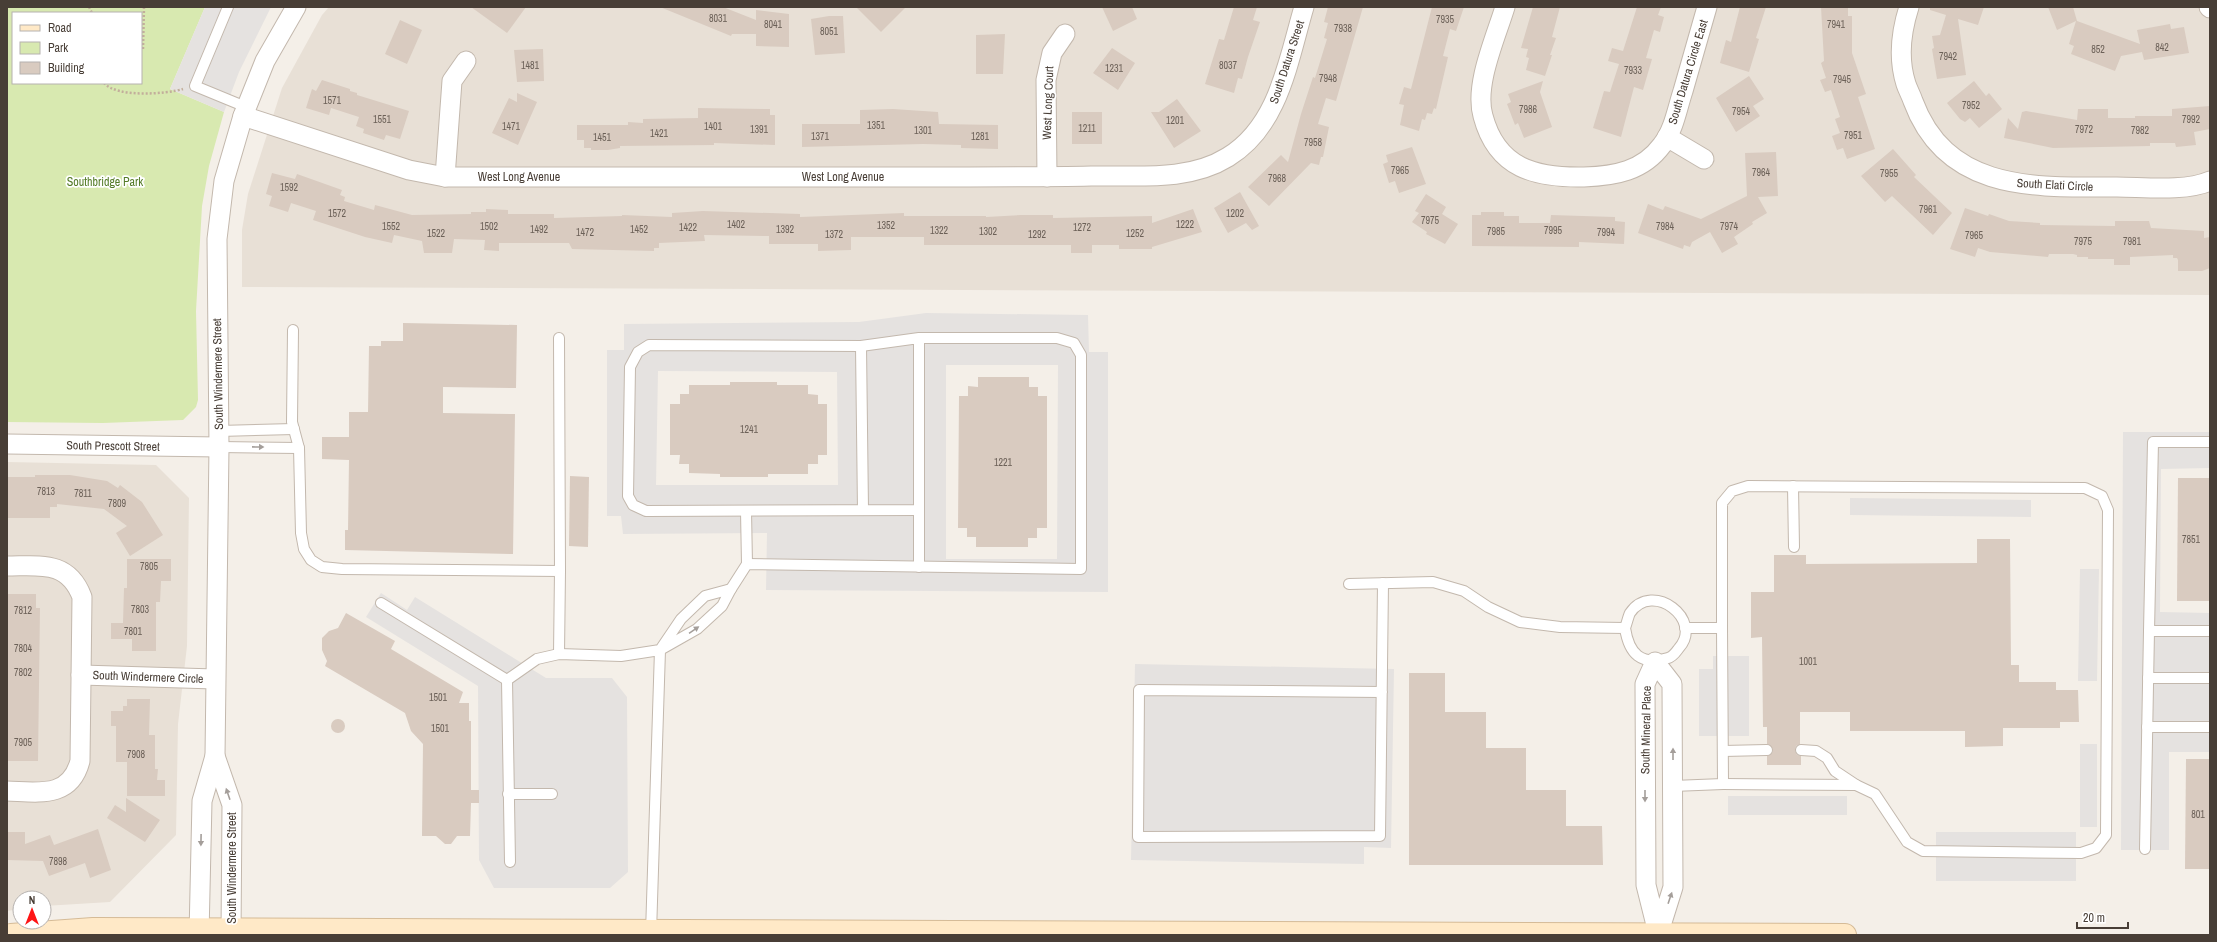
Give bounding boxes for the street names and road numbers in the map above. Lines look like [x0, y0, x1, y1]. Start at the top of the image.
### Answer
street label: South Datura Circle East [1664, 17, 1712, 126]
street label: South Datura Street [1266, 18, 1308, 106]
street label: West Long Court [1039, 66, 1057, 140]
street label: West Long Avenue [478, 169, 560, 185]
street label: West Long Avenue [802, 169, 884, 185]
street label: South Elati Circle [2016, 175, 2094, 195]
street label: South Windermere Street [209, 318, 227, 430]
street label: South Prescott Street [66, 437, 160, 455]
street label: South Windermere Circle [92, 667, 204, 687]
street label: South Mineral Place [1637, 686, 1655, 774]
street label: South Windermere Street [224, 812, 240, 924]

